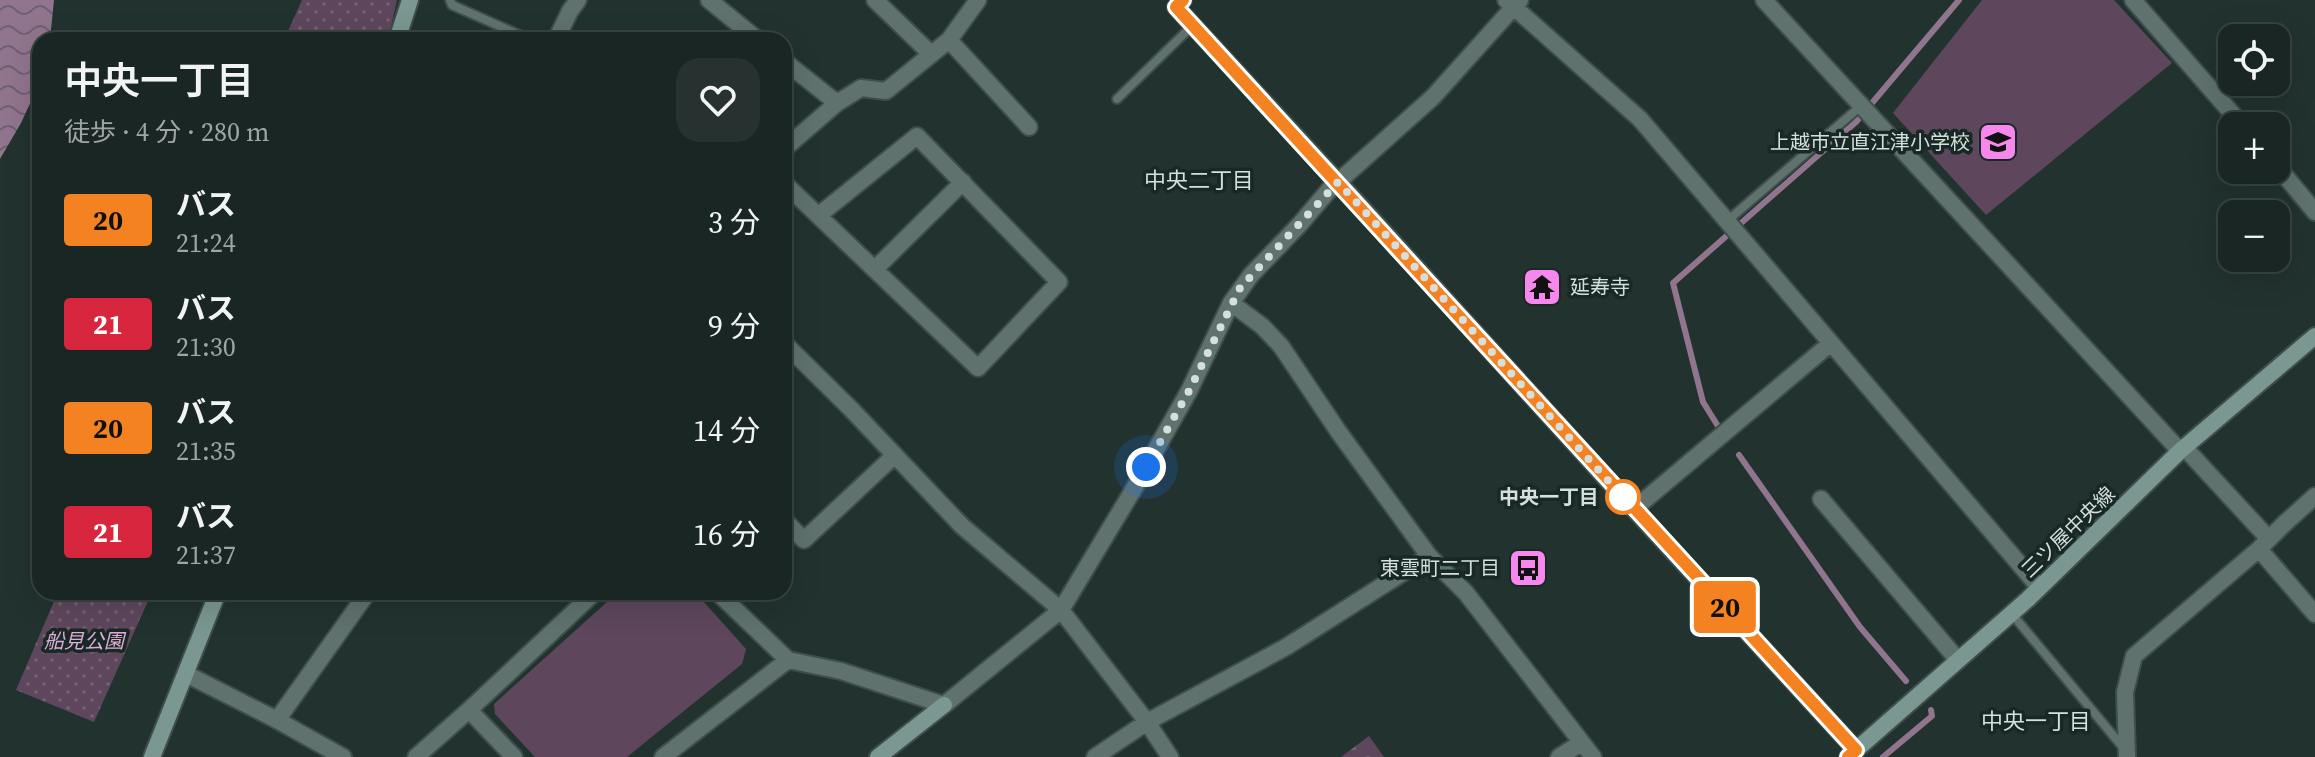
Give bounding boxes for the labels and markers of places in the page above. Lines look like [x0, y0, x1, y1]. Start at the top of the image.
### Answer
school or university icon: 上越市立直江津小学校 [1977, 121, 2019, 163]
place label: 上越市立直江津小学校 [1770, 128, 1970, 156]
temple icon: 延寿寺 [1521, 266, 1563, 308]
place label: 延寿寺 [1570, 273, 1630, 301]
marker: 中央一丁目 [1606, 480, 1640, 514]
place label: 中央一丁目 [1499, 483, 1599, 511]
bus stop icon: 東雲町二丁目 [1507, 547, 1549, 589]
place label: 東雲町二丁目 [1380, 554, 1500, 582]

